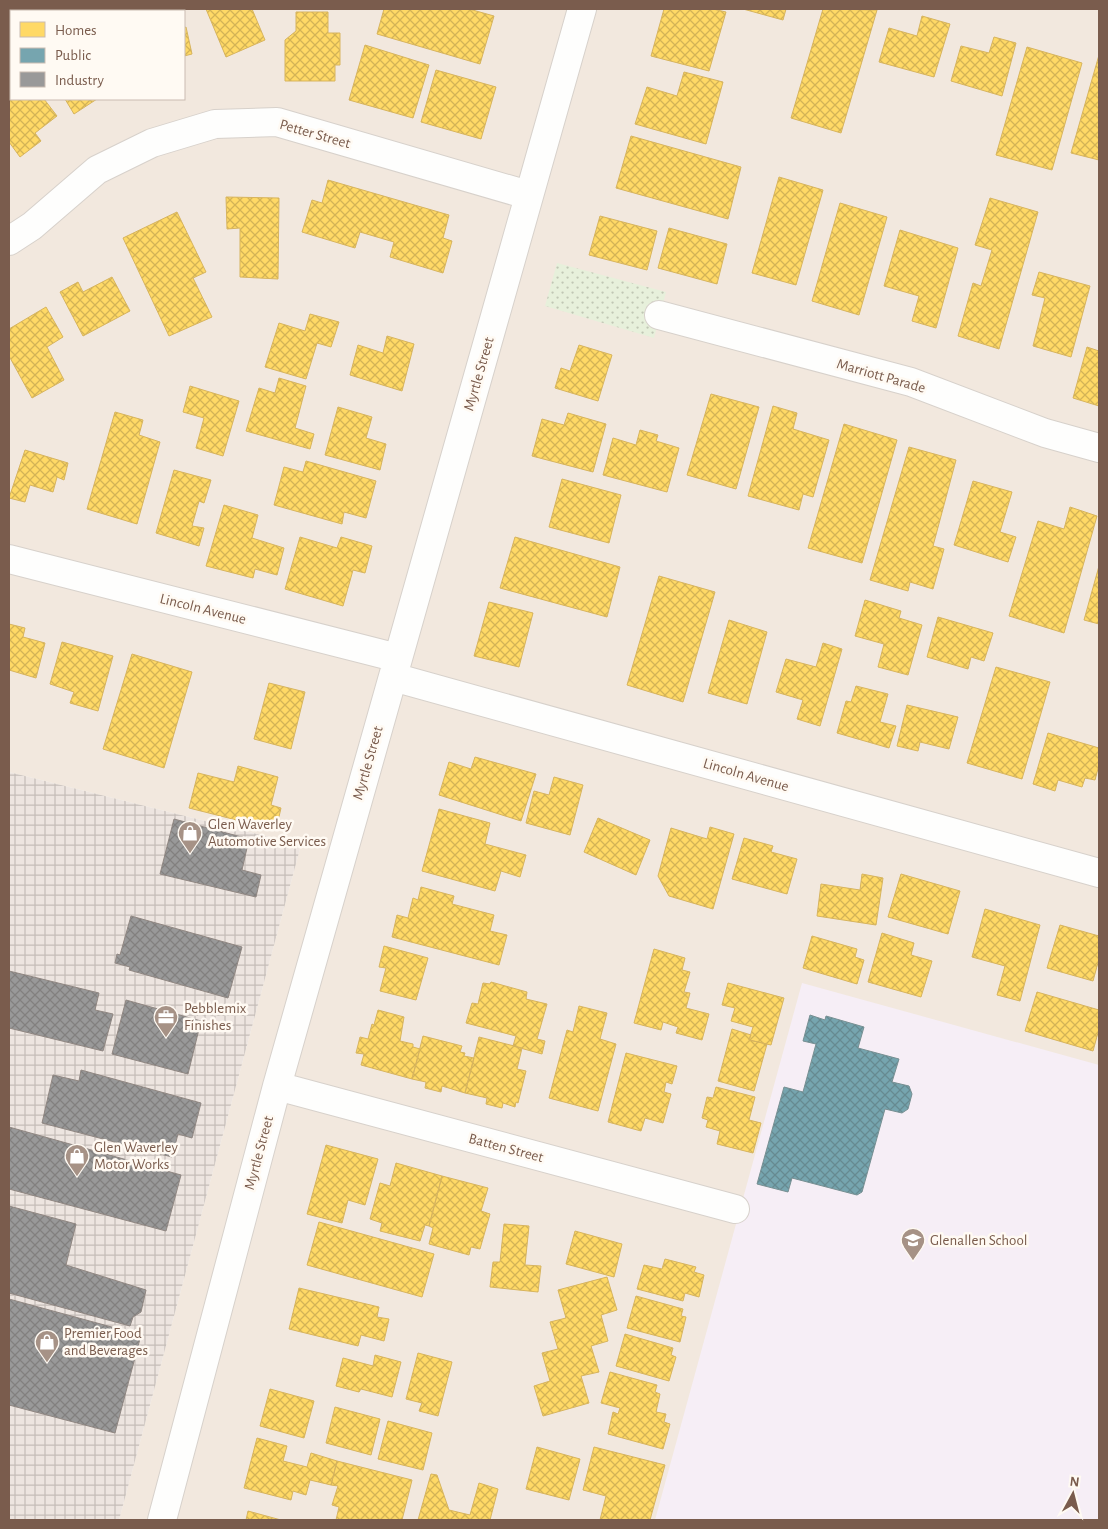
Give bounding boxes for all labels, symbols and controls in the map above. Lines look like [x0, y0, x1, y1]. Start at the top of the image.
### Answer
legend [10, 10, 185, 100]
text: Homes [55, 23, 97, 38]
text: Public [55, 48, 91, 63]
text: Industry [55, 73, 104, 88]
street label: Petter Street [278, 117, 352, 151]
street label: Myrtle Street [461, 335, 497, 413]
street label: Marriott Parade [835, 356, 927, 396]
street label: Lincoln Avenue [158, 591, 248, 627]
street label: Myrtle Street [350, 724, 386, 802]
street label: Lincoln Avenue [701, 756, 791, 794]
place label: Glen Waverley Automotive Services [208, 817, 326, 849]
shop icon: Glen Waverley Automotive Services [177, 820, 203, 854]
place label: Pebblemix Finishes [184, 1001, 247, 1033]
office icon: Pebblemix Finishes [153, 1004, 179, 1038]
street label: Myrtle Street [242, 1114, 276, 1192]
street label: Batten Street [467, 1131, 545, 1165]
place label: Glen Waverley Motor Works [94, 1140, 179, 1172]
shop icon: Glen Waverley Motor Works [64, 1143, 90, 1177]
school or university icon: Glenallen School [900, 1227, 926, 1261]
place label: Glenallen School [930, 1233, 1027, 1248]
place label: Premier Food and Beverages [64, 1326, 148, 1358]
shop icon: Premier Food and Beverages [34, 1329, 60, 1363]
north arrow [1048, 1469, 1098, 1519]
text: N [1069, 1475, 1080, 1490]

